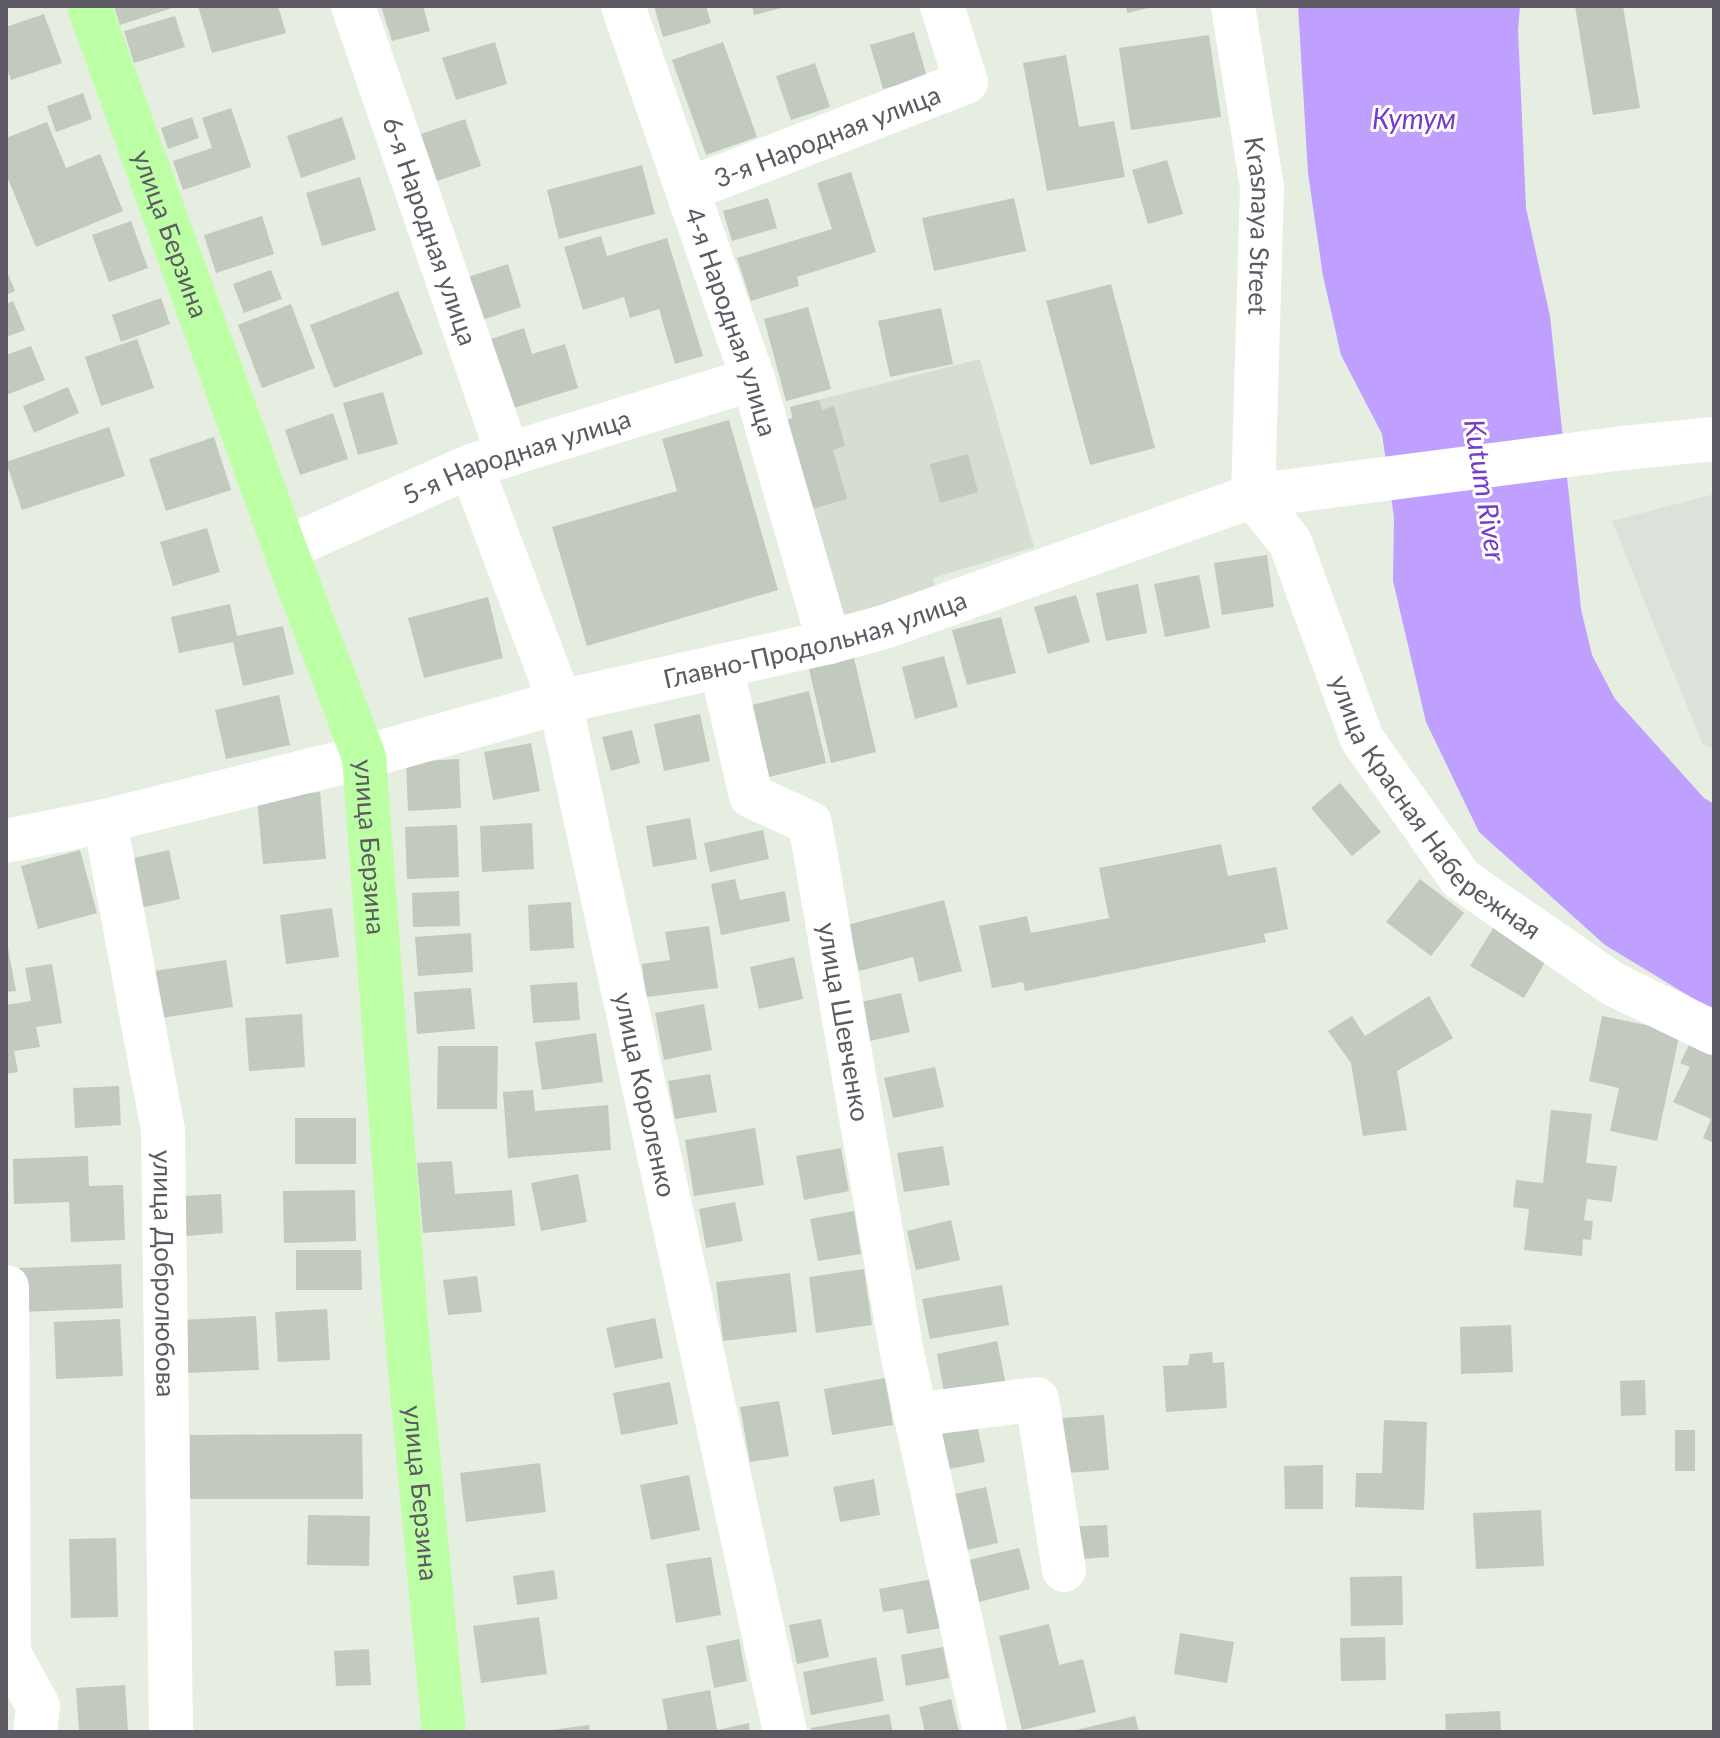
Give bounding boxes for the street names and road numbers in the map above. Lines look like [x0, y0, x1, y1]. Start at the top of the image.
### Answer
street label: 3-я Народная улица [709, 78, 945, 194]
street label: 6-я Народная улица [376, 112, 485, 349]
street label: Krasnaya Street [1238, 134, 1278, 316]
street label: улица Берзина [126, 145, 216, 322]
street label: 4-я Народная улица [678, 203, 785, 440]
street label: 5-я Народная улица [397, 402, 634, 511]
street label: Главно-Продольная улица [660, 583, 971, 694]
street label: улица Красная Набережная [1324, 671, 1547, 946]
street label: улица Берзина [348, 758, 393, 936]
street label: улица Шевченко [812, 920, 877, 1124]
street label: улица Короленко [608, 989, 684, 1200]
street label: улица Добролюбова [147, 1150, 183, 1398]
street label: улица Берзина [397, 1404, 446, 1582]

